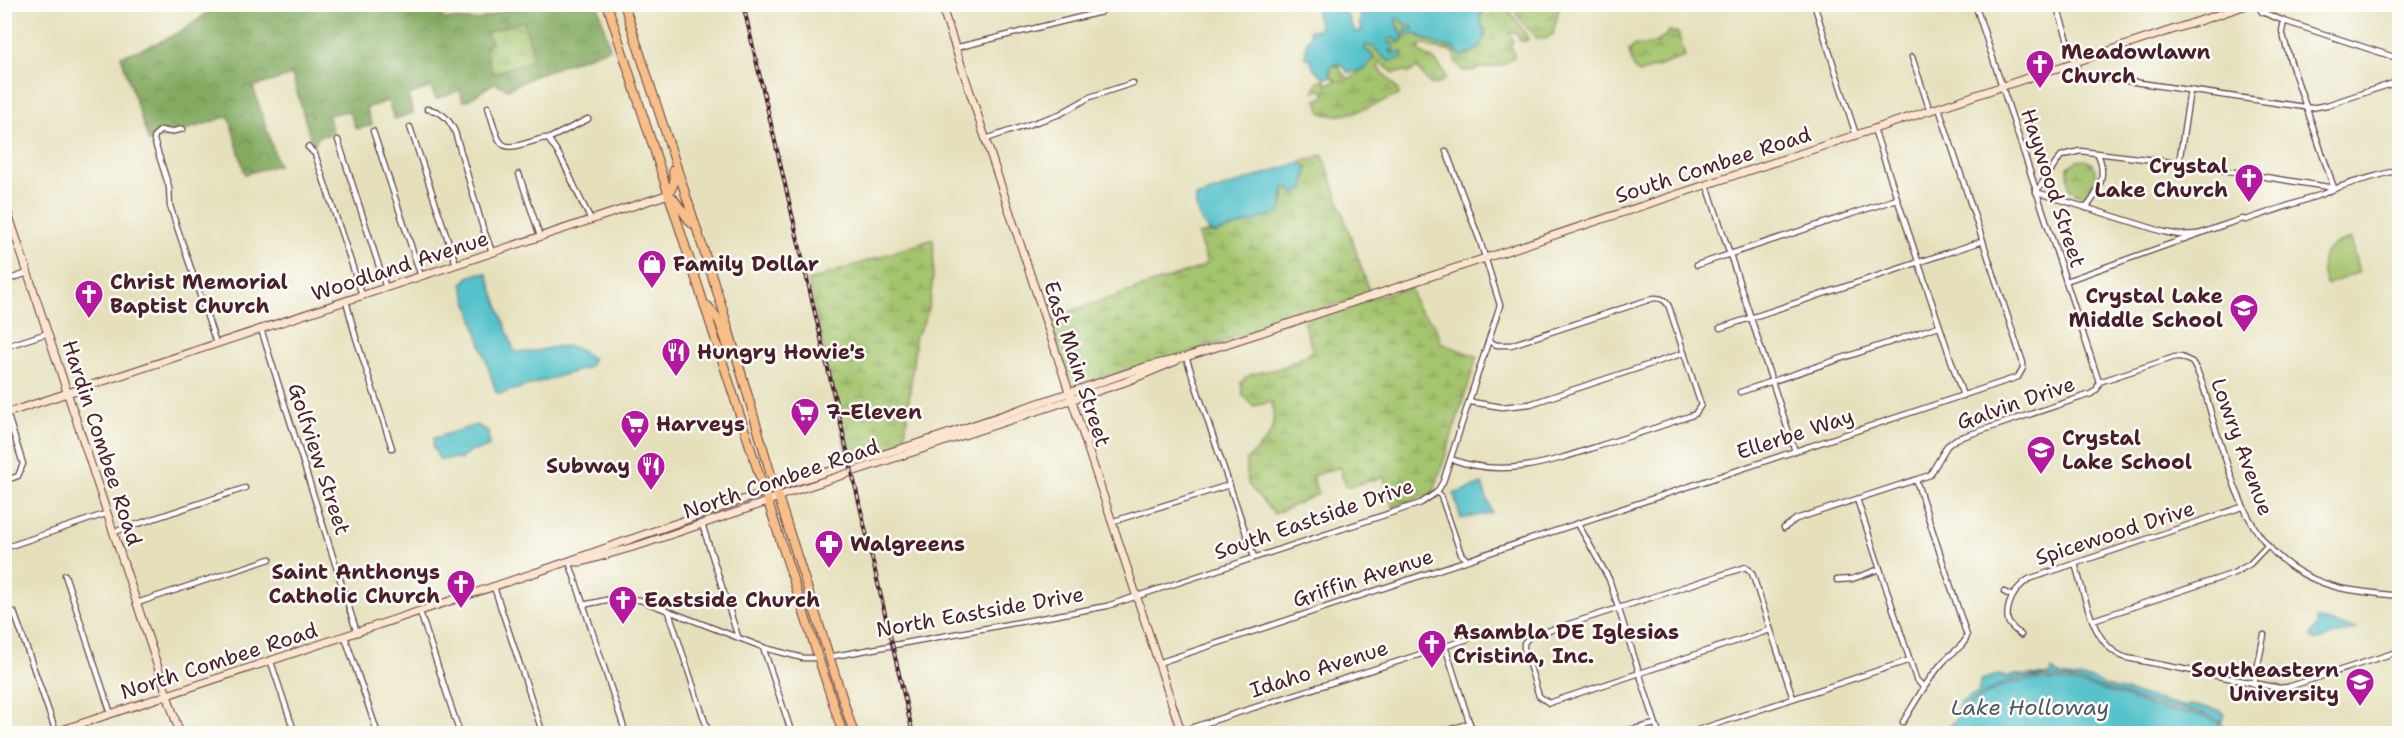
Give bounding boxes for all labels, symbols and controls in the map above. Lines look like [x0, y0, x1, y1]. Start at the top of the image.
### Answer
place label: Meadowlawn Church [2061, 38, 2211, 90]
church icon: Meadowlawn Church [2024, 48, 2056, 90]
street label: Haywood Street [2014, 105, 2092, 271]
street label: South Combee Road [1612, 120, 1814, 210]
place label: Crystal Lake Church [2094, 152, 2228, 204]
church icon: Crystal Lake Church [2233, 162, 2265, 204]
street label: Woodland Avenue [308, 224, 492, 308]
shop icon: Family Dollar [636, 248, 668, 290]
place label: Family Dollar [673, 250, 819, 278]
place label: Christ Memorial Baptist Church [110, 268, 288, 320]
church icon: Christ Memorial Baptist Church [73, 278, 105, 320]
street label: East Main Street [1037, 278, 1117, 450]
place label: Crystal Lake Middle School [2069, 282, 2223, 334]
school or university icon: Crystal Lake Middle School [2228, 292, 2260, 334]
restaurant icon: Hungry Howie's [660, 336, 692, 378]
street label: Hardin Combee Road [55, 337, 149, 549]
place label: Hungry Howie's [697, 338, 865, 366]
street label: Galvin Drive [1953, 370, 2079, 436]
street label: Lowry Avenue [2204, 374, 2280, 520]
street label: Golfview Street [281, 380, 357, 538]
supermarket icon: 7-Eleven [789, 396, 821, 438]
place label: 7-Eleven [826, 398, 922, 426]
street label: Ellerbe Way [1733, 402, 1857, 466]
supermarket icon: Harveys [619, 408, 651, 450]
place label: Harveys [656, 410, 745, 438]
place label: Crystal Lake School [2062, 424, 2192, 476]
street label: North Combee Road [679, 432, 883, 526]
school or university icon: Crystal Lake School [2025, 434, 2057, 476]
restaurant icon: Subway [635, 450, 667, 492]
place label: Subway [546, 452, 630, 480]
street label: South Eastside Drive [1210, 472, 1418, 566]
street label: Spicewood Drive [2032, 494, 2198, 572]
pharmacy icon: Walgreens [813, 528, 845, 570]
place label: Walgreens [850, 530, 965, 558]
street label: Griffin Avenue [1289, 542, 1437, 614]
place label: Saint Anthonys Catholic Church [268, 558, 440, 610]
church icon: Saint Anthonys Catholic Church [445, 568, 477, 610]
street label: North Eastside Drive [874, 580, 1086, 644]
church icon: Eastside Church [607, 584, 639, 626]
place label: Eastside Church [644, 586, 820, 614]
street label: North Combee Road [117, 616, 321, 706]
place label: Asambla DE Iglesias Cristina, Inc. [1453, 618, 1679, 670]
church icon: Asambla DE Iglesias Cristina, Inc. [1416, 628, 1448, 670]
street label: Idaho Avenue [1246, 633, 1392, 705]
place label: Southeastern University [2191, 656, 2339, 708]
school or university icon: Southeastern University [2344, 666, 2376, 708]
water label: Lake Holloway [1951, 693, 2109, 722]

